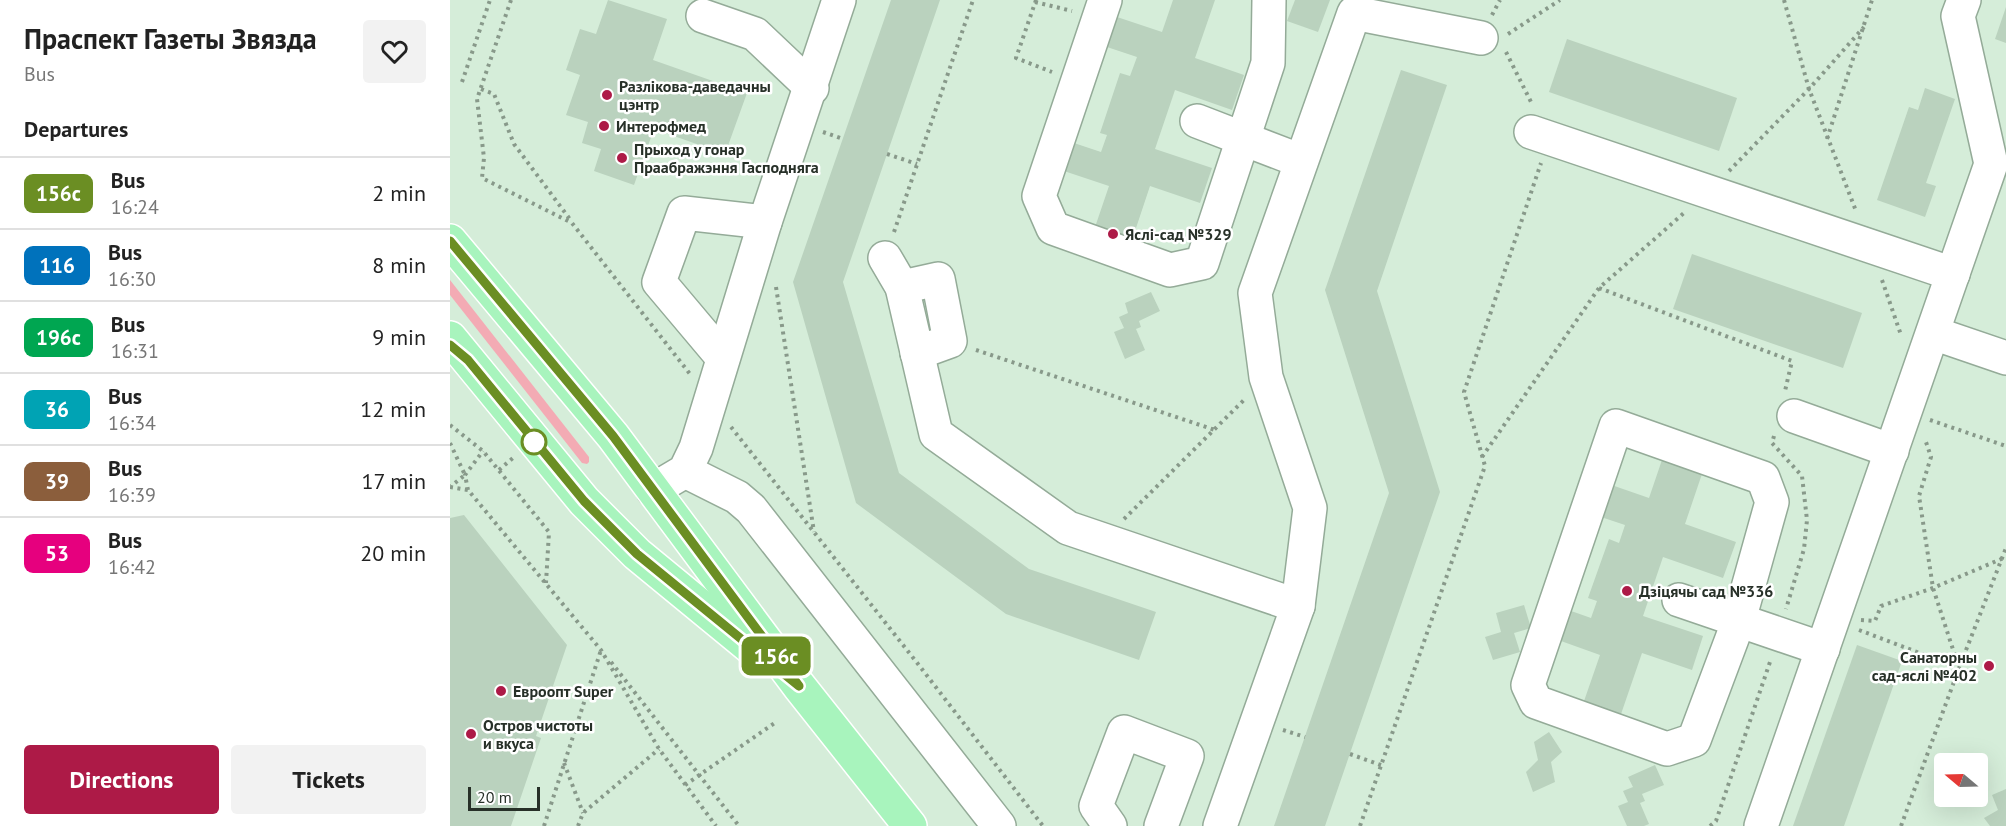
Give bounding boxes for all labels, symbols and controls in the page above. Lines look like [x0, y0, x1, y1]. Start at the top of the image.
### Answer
text: Праспект Газеты Звязда [24, 20, 317, 57]
button: heart [363, 20, 426, 83]
text: Bus [24, 61, 55, 87]
place label: Разлікова-даведачны цэнтр [619, 76, 771, 114]
marker: Разлікова-даведачны цэнтр [600, 88, 614, 102]
text: Departures [24, 115, 128, 143]
place label: Интерофмед [616, 116, 706, 136]
marker: Интерофмед [597, 119, 611, 133]
place label: Прыход у гонар Праабражэння Гасподняга [634, 139, 819, 177]
marker: Прыход у гонар Праабражэння Гасподняга [615, 151, 629, 165]
text: Bus [111, 166, 145, 194]
text: 2 min [372, 179, 426, 207]
text: 156с [36, 180, 81, 207]
text: 16:24 [111, 194, 159, 220]
place label: Яслі-сад №329 [1125, 224, 1231, 244]
marker: Яслі-сад №329 [1106, 227, 1120, 241]
text: Bus [108, 238, 142, 266]
text: 8 min [372, 251, 426, 279]
text: 116 [39, 252, 75, 279]
text: 16:30 [108, 266, 156, 292]
text: Bus [111, 310, 145, 338]
text: 9 min [372, 323, 426, 351]
text: 196с [36, 324, 81, 351]
text: 16:31 [111, 338, 159, 364]
text: Bus [108, 382, 142, 410]
text: 12 min [360, 395, 426, 423]
text: 36 [45, 396, 69, 423]
text: 16:34 [108, 410, 156, 436]
unlabelled marker [521, 429, 547, 455]
text: Bus [108, 454, 142, 482]
text: 17 min [362, 467, 426, 495]
text: 39 [45, 468, 69, 495]
text: 16:39 [108, 482, 156, 508]
text: Bus [108, 526, 142, 554]
text: 20 min [360, 539, 426, 567]
text: 53 [45, 540, 69, 567]
text: 16:42 [108, 554, 156, 580]
place label: Дзіцячы сад №336 [1639, 581, 1773, 601]
marker: Дзіцячы сад №336 [1620, 584, 1634, 598]
line badge: 156с [734, 636, 818, 676]
text: 156с [754, 643, 798, 670]
place label: Санаторны сад-яслі №402 [1872, 647, 1977, 685]
marker: Санаторны сад-яслі №402 [1982, 659, 1996, 673]
place label: Евроопт Super [513, 681, 614, 701]
marker: Евроопт Super [494, 684, 508, 698]
place label: Остров чистоты и вкуса [483, 715, 593, 753]
marker: Остров чистоты и вкуса [464, 727, 478, 741]
button: Directions [24, 745, 219, 814]
button: Tickets [231, 745, 426, 814]
north arrow [1934, 753, 1988, 807]
map controls [1934, 753, 1988, 807]
scale bar [468, 784, 540, 812]
text: 20 m [477, 787, 512, 807]

